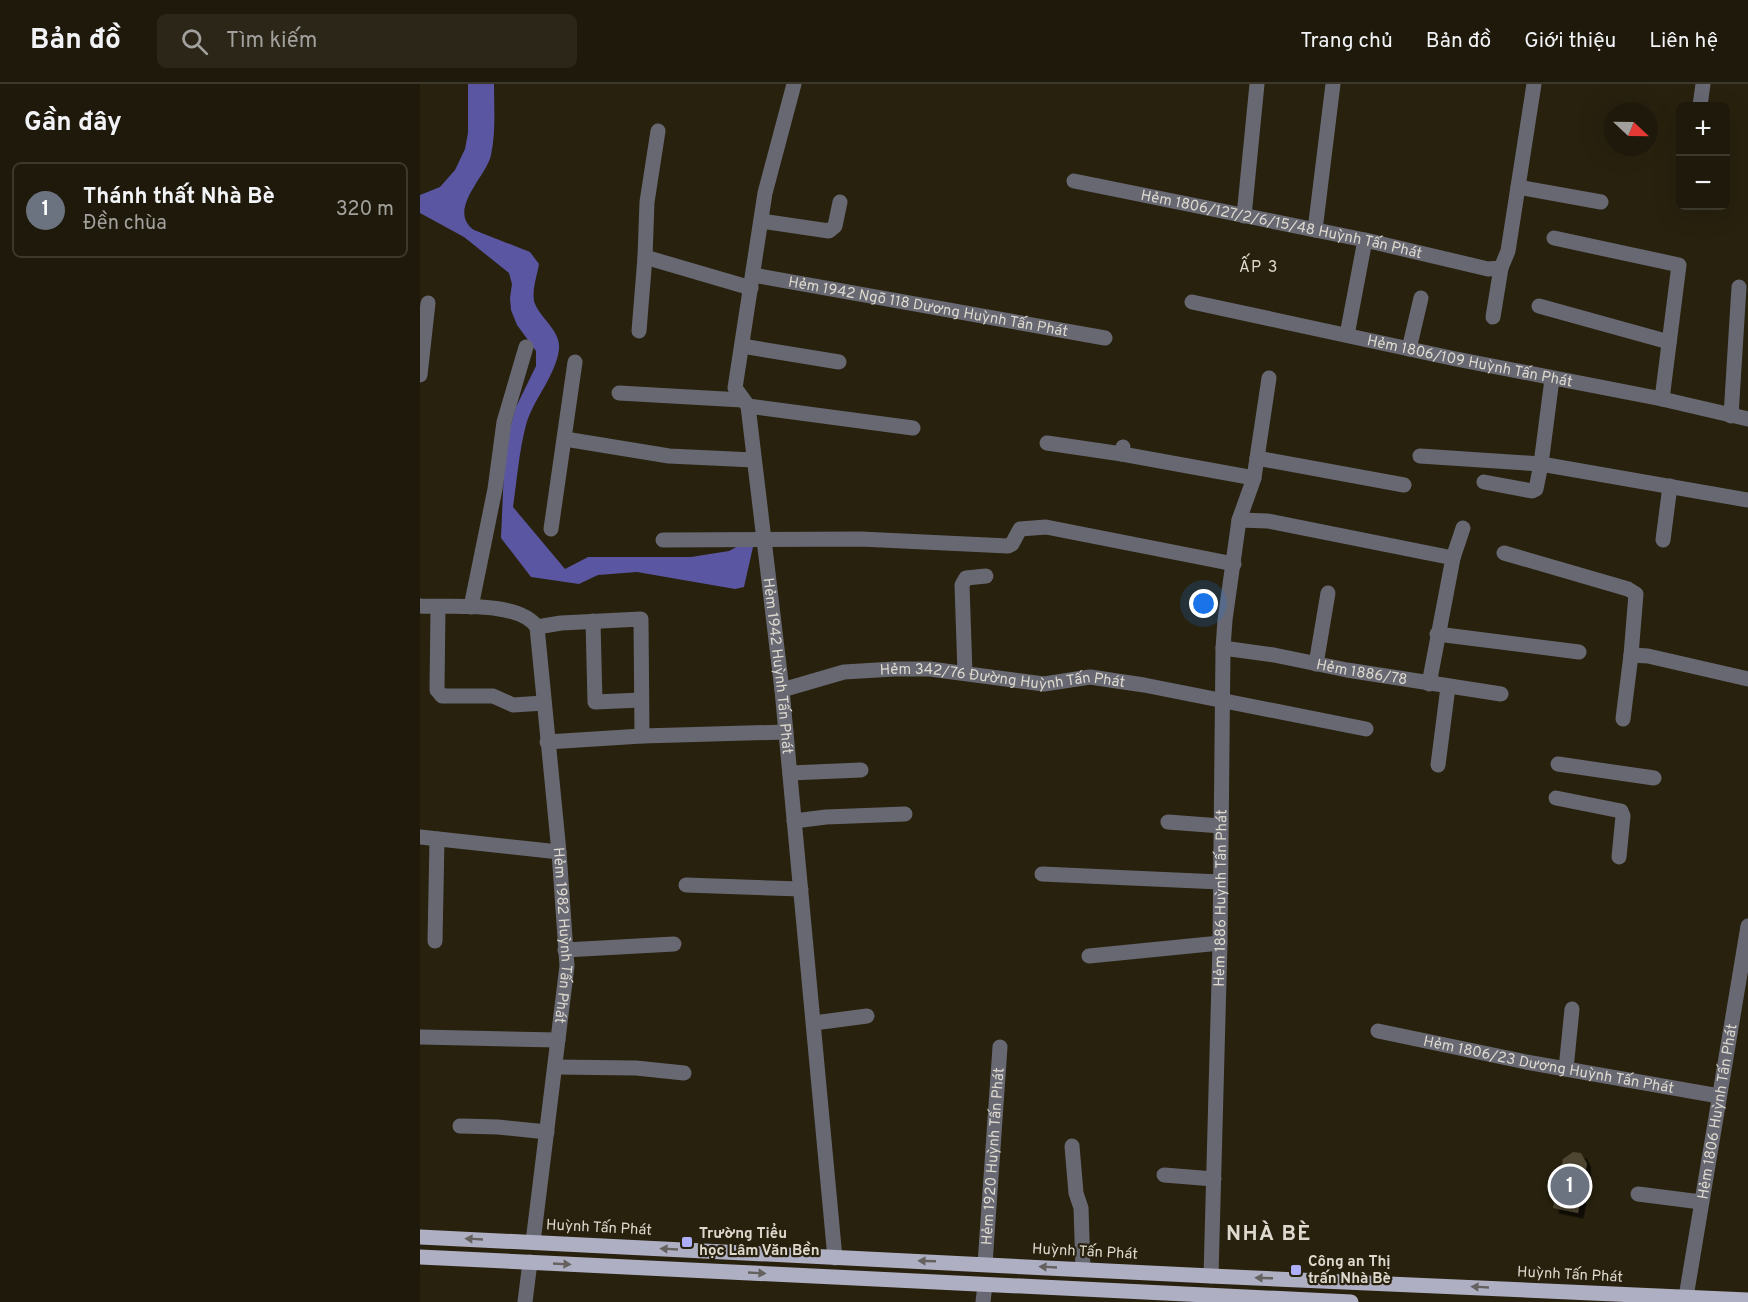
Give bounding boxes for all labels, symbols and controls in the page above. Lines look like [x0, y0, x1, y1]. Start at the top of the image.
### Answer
search box [157, 14, 577, 68]
text: Bản đồ [30, 23, 121, 59]
icon: search [178, 25, 211, 58]
text: Tìm kiếm [226, 28, 317, 55]
text: Trang chủ [1300, 28, 1393, 55]
text: Bản đồ [1426, 28, 1491, 55]
text: Giới thiệu [1524, 28, 1616, 55]
text: Liên hệ [1649, 28, 1718, 55]
north arrow [1604, 102, 1658, 156]
map controls [1676, 102, 1730, 210]
button: + [1676, 102, 1730, 156]
text: Gần đây [24, 107, 122, 140]
button: − [1676, 156, 1730, 210]
text: Thánh thất Nhà Bè [83, 184, 275, 211]
street label: Hẻm 1806/127/2/6/15/48 Huỳnh Tấn Phát [1139, 187, 1424, 264]
text: 1 [42, 197, 50, 223]
text: 320 m [336, 197, 394, 223]
text: Đền chùa [83, 211, 167, 237]
district label: ẤP 3 [1239, 253, 1279, 278]
street label: Hẻm 1942 Ngõ 118 Dương Huỳnh Tấn Phát [787, 273, 1069, 342]
street label: Hẻm 1806/109 Huỳnh Tấn Phát [1365, 332, 1574, 392]
street label: Hẻm 1942 Huỳnh Tấn Phát [758, 577, 796, 755]
your location [1189, 589, 1218, 618]
street label: Hẻm 1886/78 [1314, 656, 1409, 690]
street label: Hẻm 342/76 Đường Huỳnh Tấn Phát [879, 661, 1126, 695]
street label: Hẻm 1886 Huỳnh Tấn Phát [1211, 809, 1232, 987]
street label: Hẻm 1982 Huỳnh Tấn Phát [548, 846, 575, 1025]
street label: Hẻm 1806 Huỳnh Tấn Phát [1694, 1023, 1742, 1201]
street label: Hẻm 1806/23 Dương Huỳnh Tấn Phát [1421, 1033, 1675, 1099]
street label: Hẻm 1920 Huỳnh Tấn Phát [978, 1067, 1010, 1246]
pin: 1 [1550, 1164, 1590, 1208]
street label: Huỳnh Tấn Phát [545, 1215, 652, 1241]
district label: NHÀ BÈ [1226, 1220, 1312, 1248]
place label: Trường Tiểu học Lâm Văn Bền [699, 1223, 820, 1261]
one-way arrow [465, 1235, 484, 1244]
marker: Trường Tiểu học Lâm Văn Bền [680, 1235, 694, 1249]
street label: Huỳnh Tấn Phát [1031, 1239, 1138, 1265]
one-way arrow [659, 1244, 678, 1253]
place label: Công an Thị trấn Nhà Bè [1308, 1253, 1391, 1289]
one-way arrow [917, 1257, 936, 1266]
one-way arrow [553, 1259, 572, 1268]
street label: Huỳnh Tấn Phát [1516, 1262, 1623, 1288]
one-way arrow [1039, 1263, 1058, 1272]
marker: Công an Thị trấn Nhà Bè [1289, 1263, 1303, 1277]
one-way arrow [748, 1268, 767, 1277]
one-way arrow [1254, 1274, 1273, 1283]
one-way arrow [1470, 1283, 1489, 1292]

